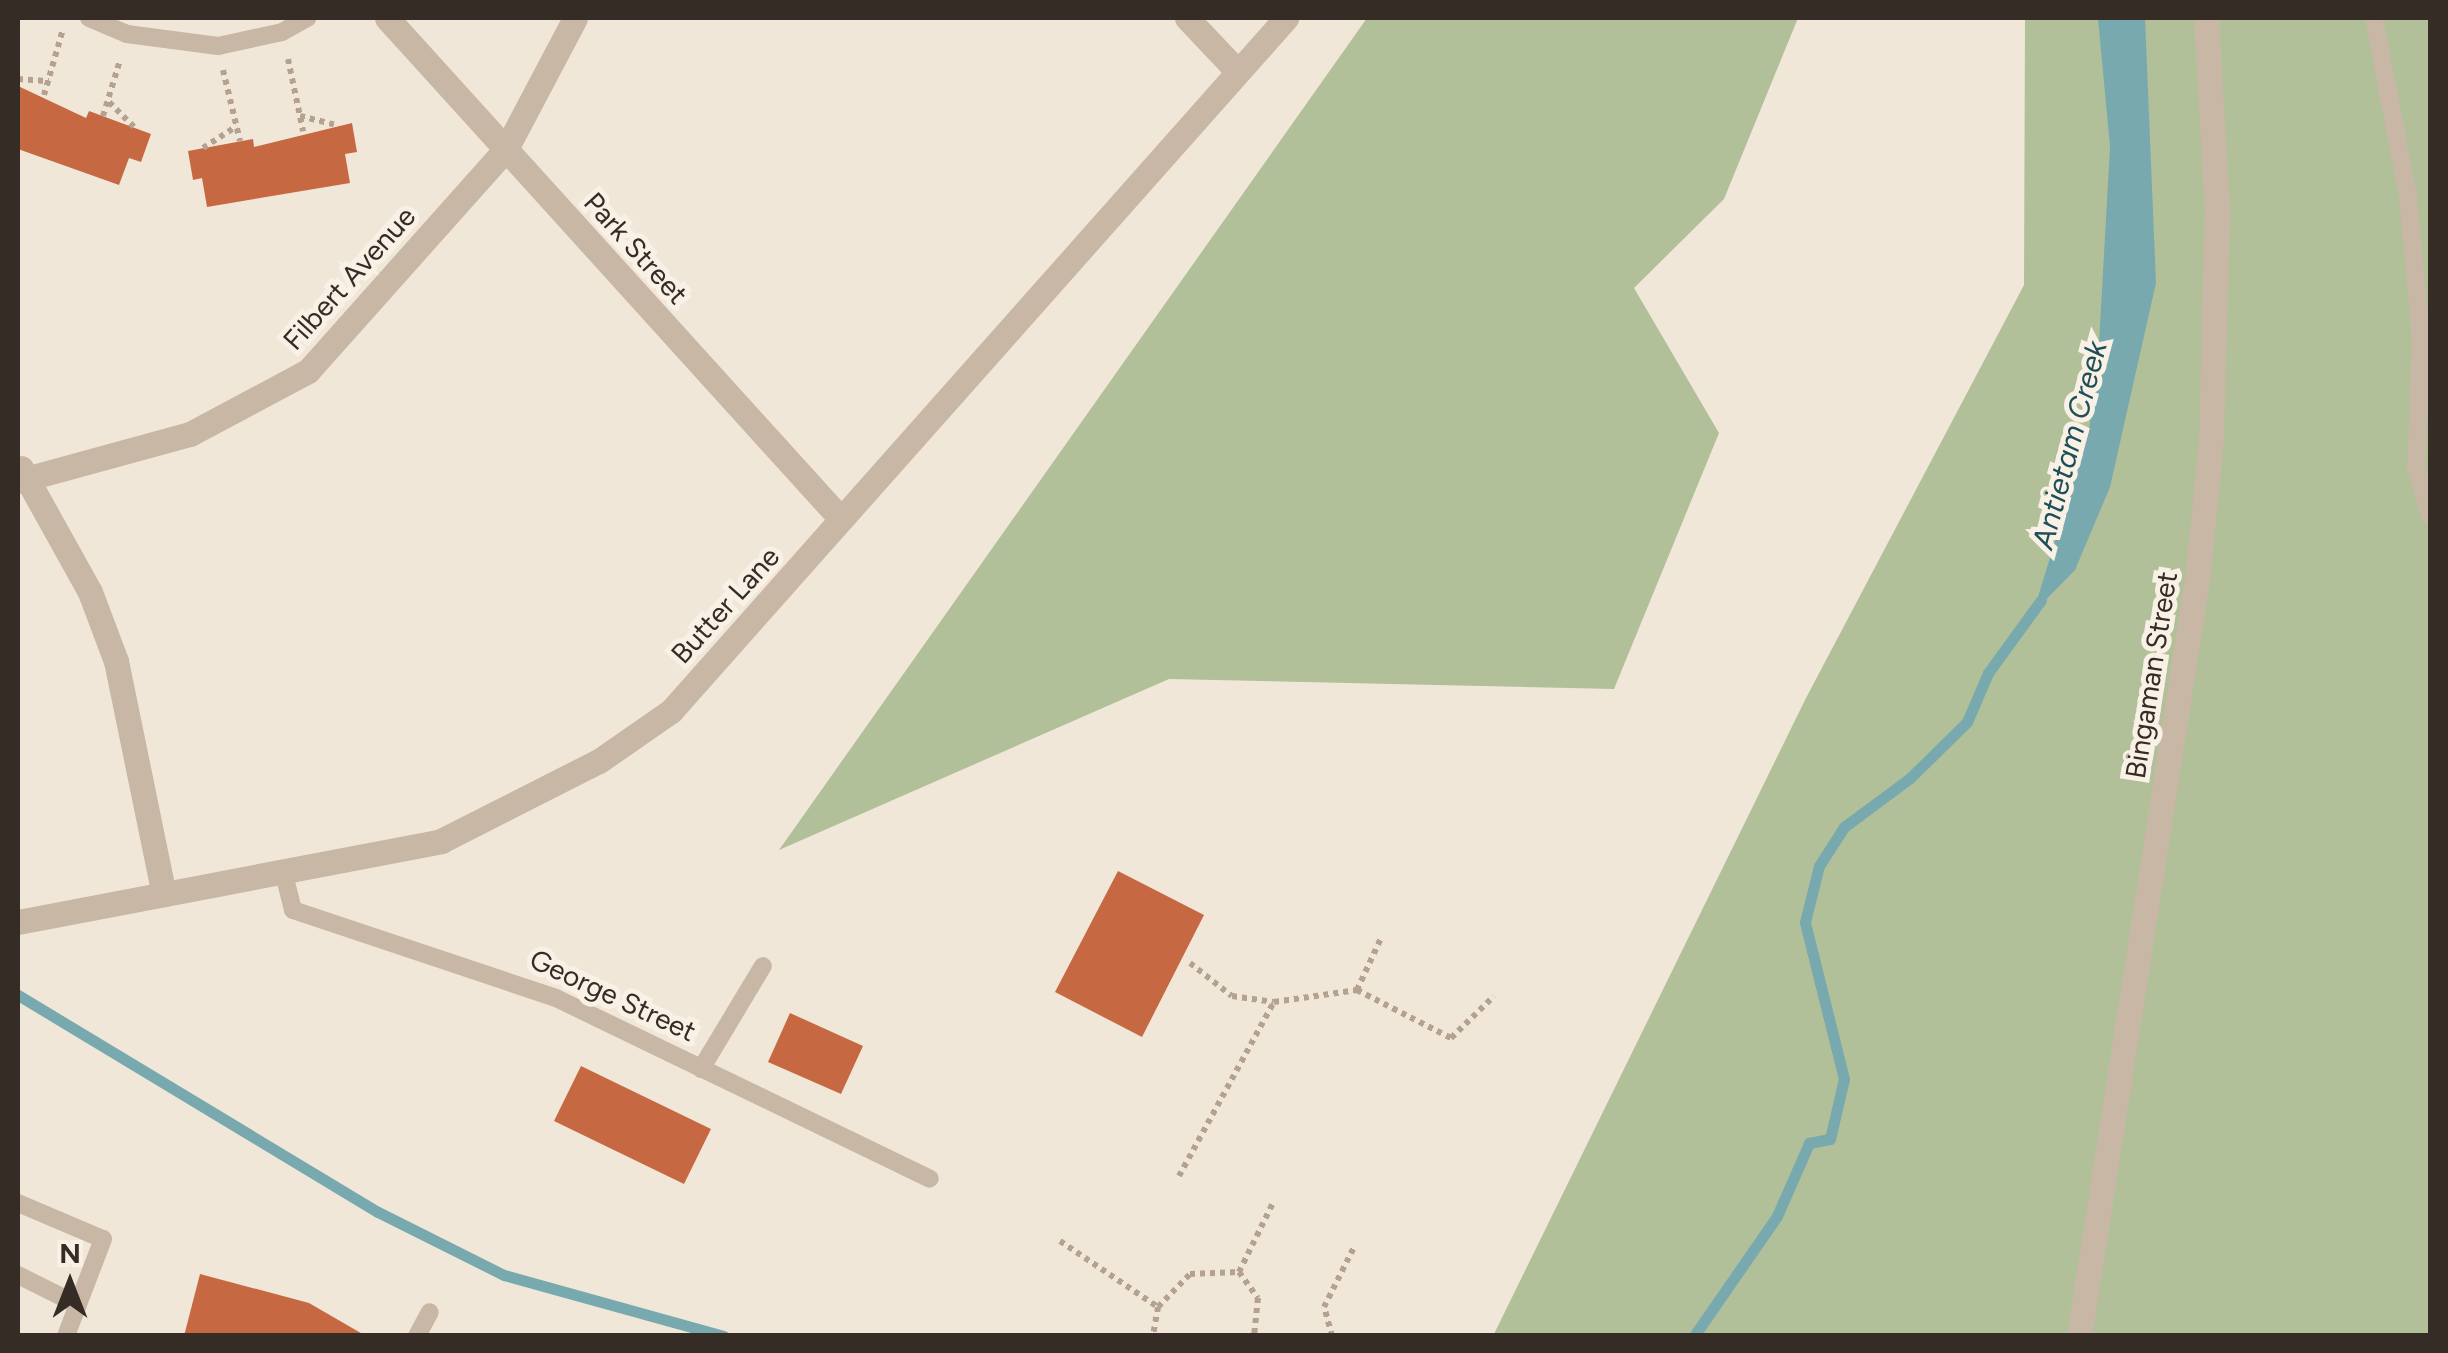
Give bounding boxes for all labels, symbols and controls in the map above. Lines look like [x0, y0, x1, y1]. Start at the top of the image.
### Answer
street label: Park Street [577, 185, 695, 311]
street label: Filbert Avenue [276, 199, 422, 357]
water label: Antietam Creek [2025, 337, 2115, 553]
street label: Butter Lane [664, 540, 786, 670]
street label: Bingaman Street [2118, 569, 2184, 781]
street label: George Street [525, 942, 701, 1048]
north arrow [20, 1233, 120, 1333]
text: N [59, 1236, 81, 1270]

